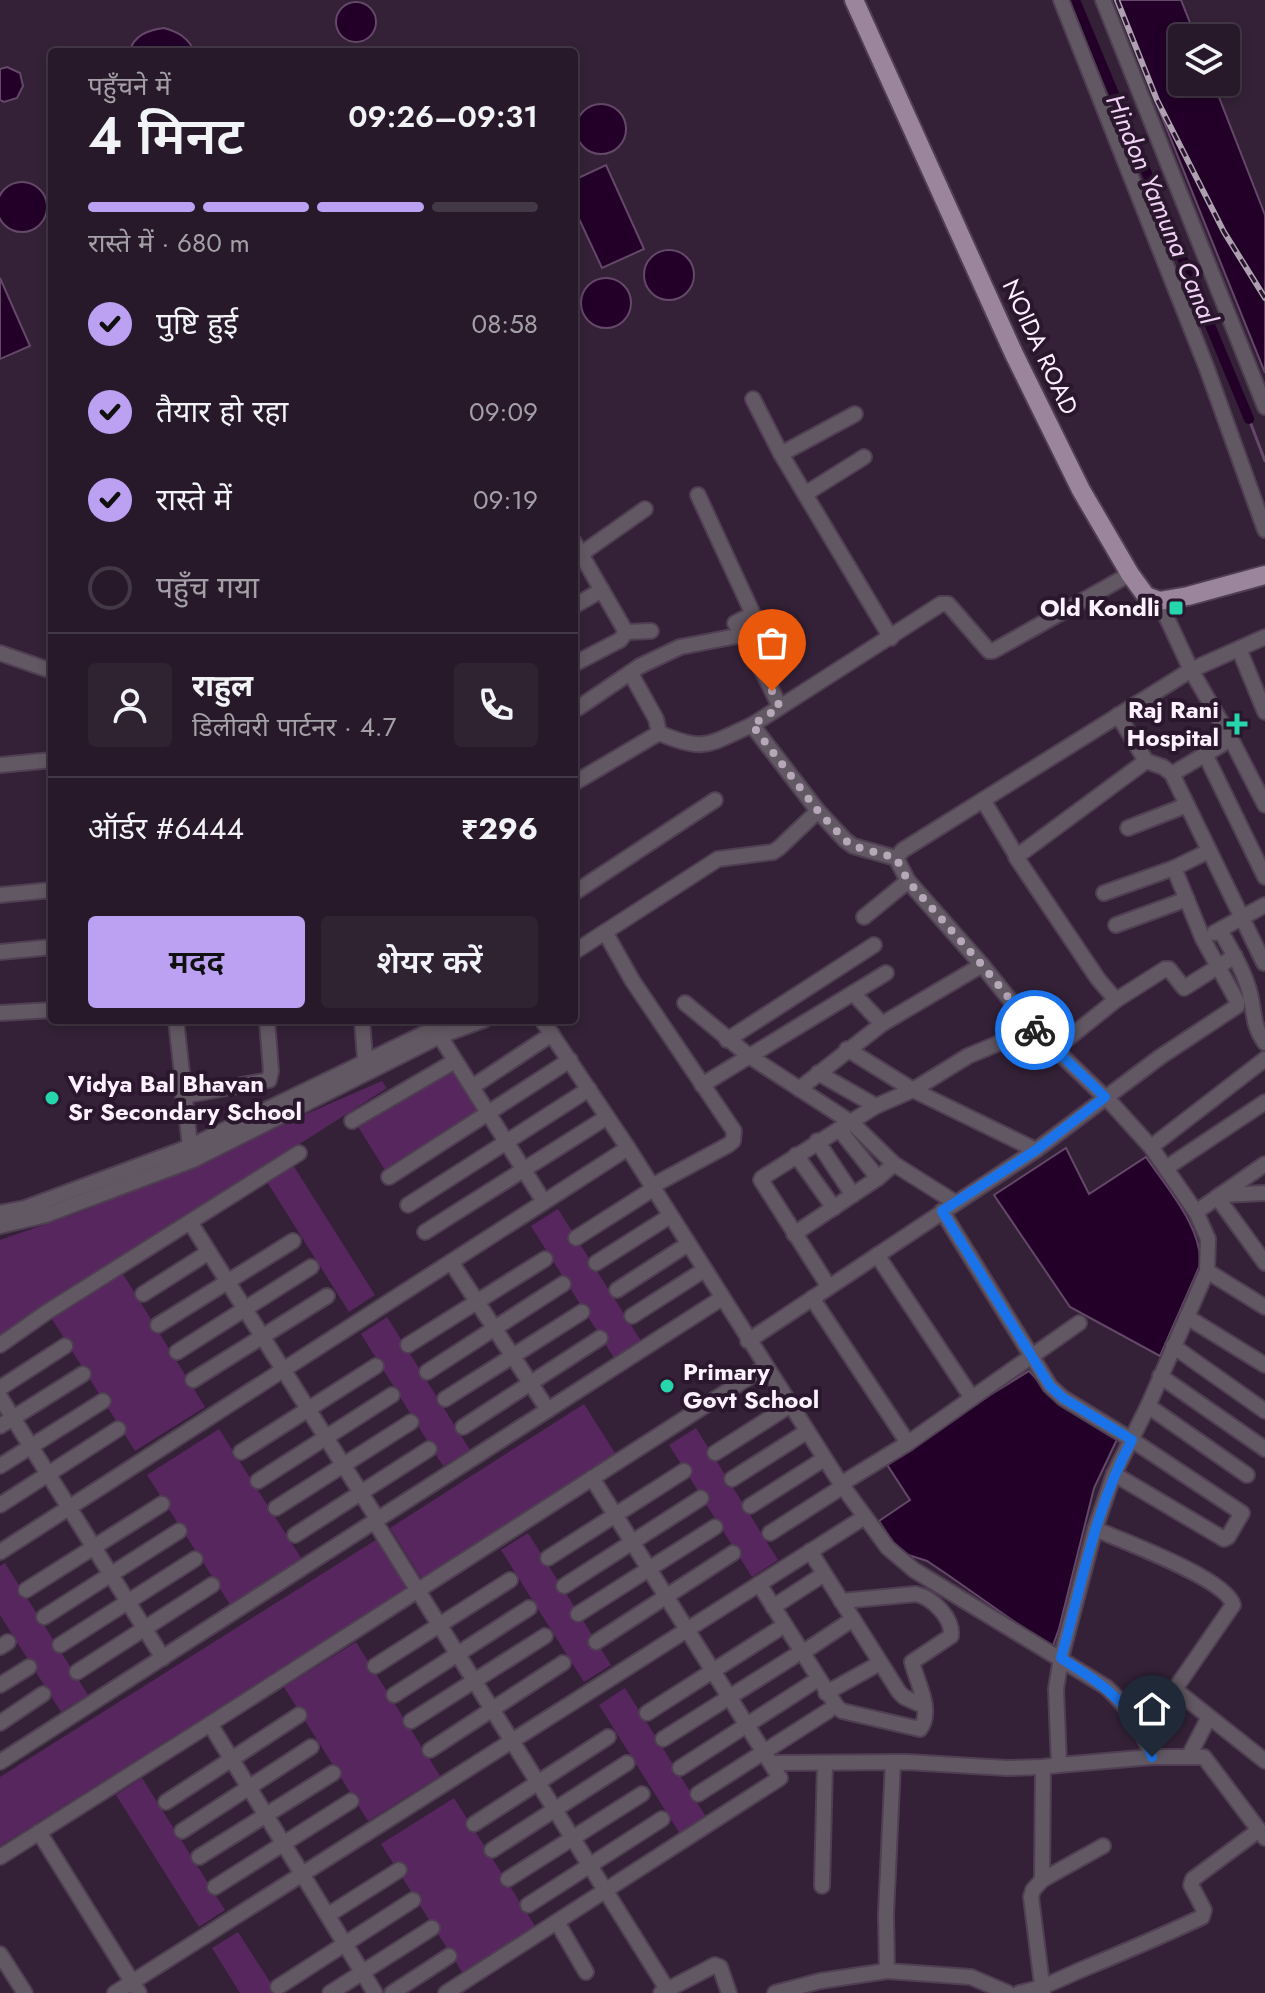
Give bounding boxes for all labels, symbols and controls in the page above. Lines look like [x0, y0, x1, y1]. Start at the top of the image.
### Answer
map controls [1168, 24, 1240, 96]
button: layers [1168, 24, 1240, 96]
text: पहुँचने में [88, 67, 171, 105]
water label: Hindon Yamuna Canal [1096, 88, 1228, 331]
text: 09:26–09:31 [348, 95, 538, 138]
text: 4 मिनट [88, 98, 244, 174]
text: रास्ते में · 680 m [88, 224, 250, 262]
street label: NOIDA ROAD [994, 273, 1087, 420]
icon: check [88, 302, 132, 346]
text: पुष्टि हुई [156, 302, 238, 345]
text: 08:58 [472, 305, 538, 343]
icon: check [88, 390, 132, 434]
text: तैयार हो रहा [156, 390, 288, 433]
text: 09:09 [469, 393, 538, 431]
icon: check [88, 478, 132, 522]
text: रास्ते में [156, 478, 232, 521]
text: 09:19 [473, 481, 538, 519]
text: पहुँच गया [156, 566, 259, 609]
place label: Old Kondli [1040, 590, 1160, 625]
marker: Old Kondli [1167, 599, 1185, 617]
pin [738, 609, 806, 691]
icon: bag [750, 621, 794, 665]
button: person [88, 663, 172, 747]
button: phone [454, 663, 538, 747]
text: राहुल [192, 664, 253, 707]
place label: Raj Rani Hospital [1127, 692, 1219, 755]
text: डिलीवरी पार्टनर · 4.7 [192, 708, 396, 746]
marker: Raj Rani Hospital [1226, 713, 1248, 735]
text: ऑर्डर #6444 [88, 807, 244, 850]
text: ₹296 [461, 807, 538, 850]
button: मदद [88, 916, 305, 1008]
button: शेयर करें [321, 916, 538, 1008]
courier [995, 990, 1075, 1070]
icon: bike [1013, 1008, 1057, 1052]
place label: Vidya Bal Bhavan Sr Secondary School [67, 1066, 302, 1129]
marker: Vidya Bal Bhavan Sr Secondary School [43, 1089, 61, 1107]
place label: Primary Govt School [683, 1354, 819, 1417]
marker: Primary Govt School [658, 1377, 676, 1395]
pin [1118, 1675, 1186, 1757]
icon: home [1130, 1687, 1174, 1731]

